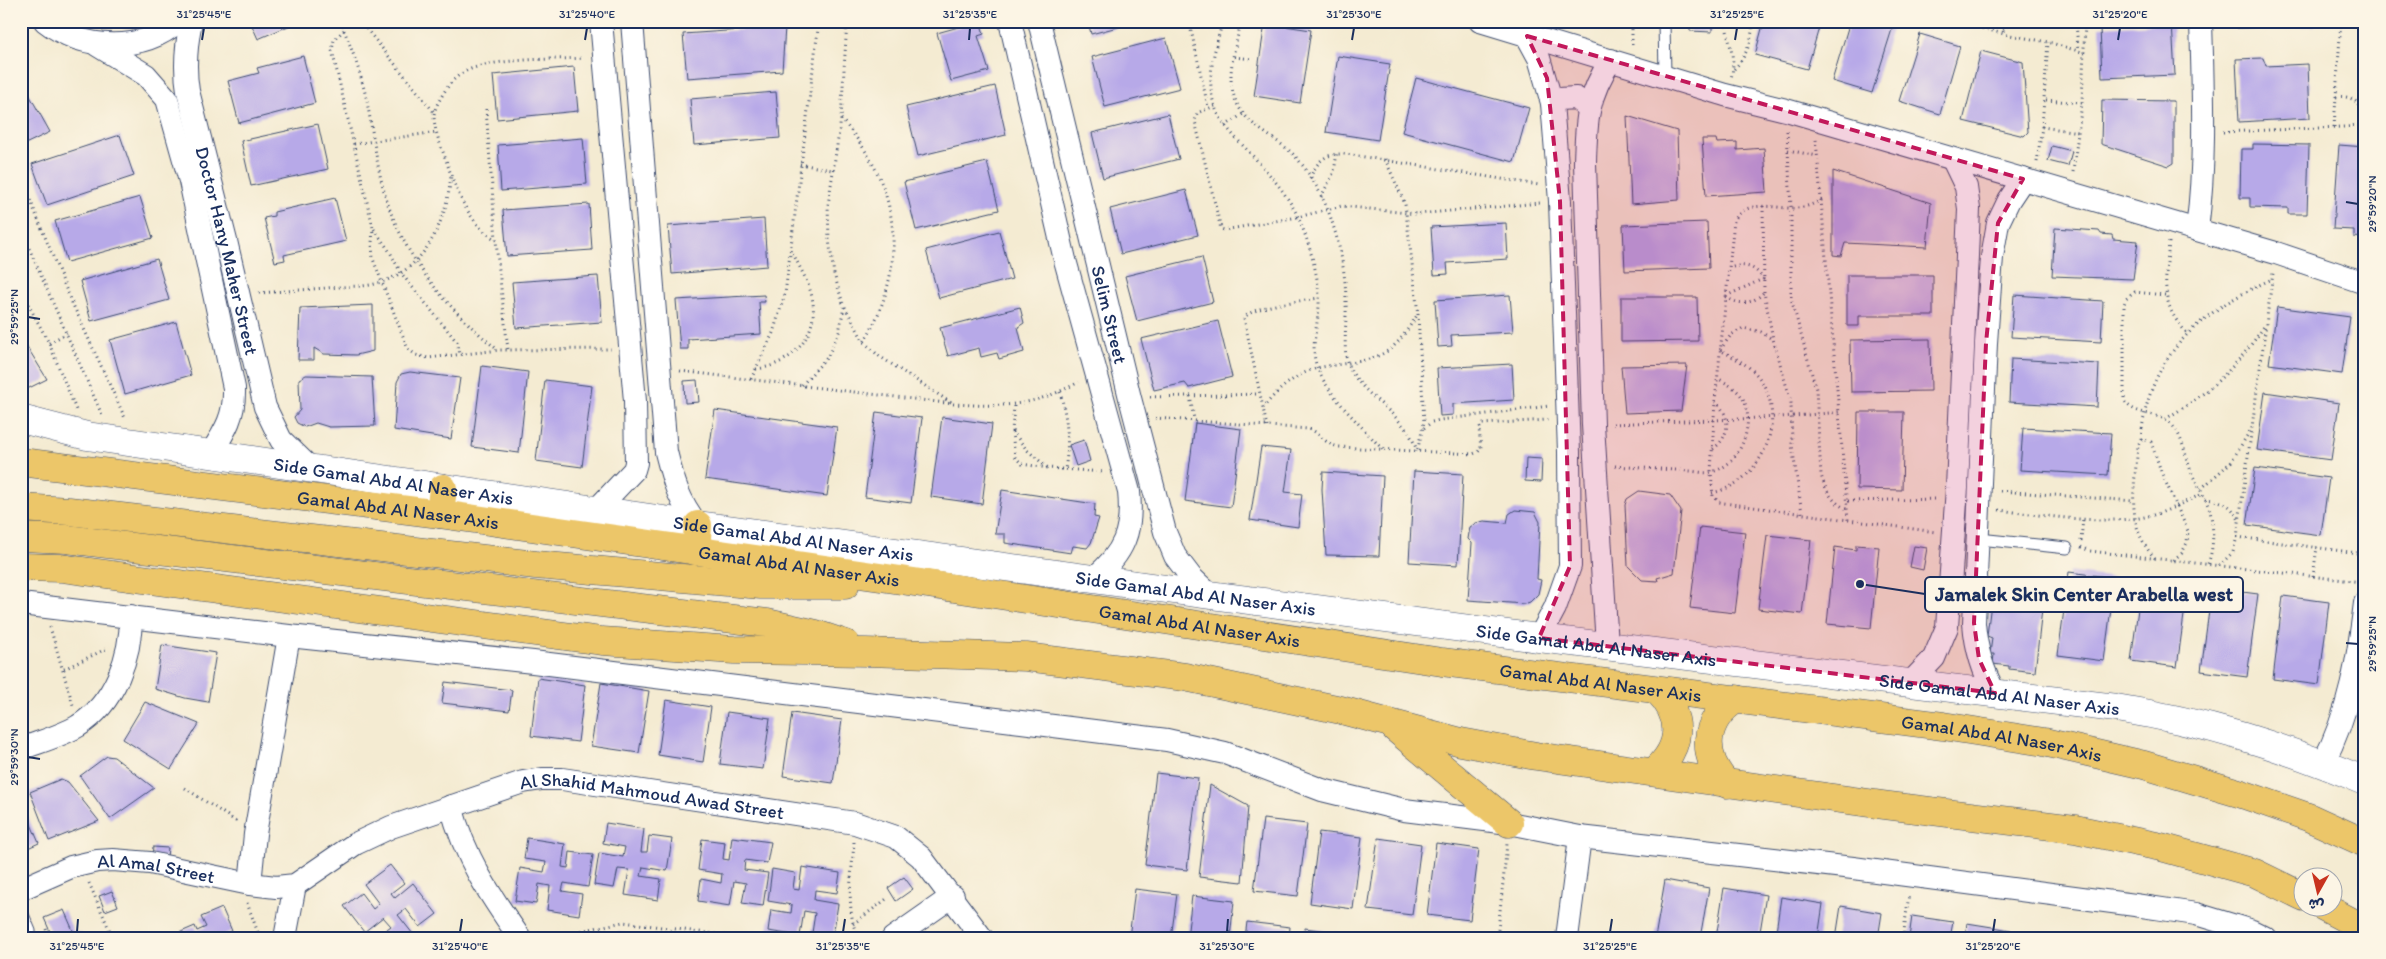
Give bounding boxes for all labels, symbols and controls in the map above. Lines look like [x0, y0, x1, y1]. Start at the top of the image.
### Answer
text: 31°25'45"E [176, 7, 232, 21]
text: 31°25'40"E [559, 7, 615, 21]
text: 31°25'35"E [943, 7, 998, 21]
text: 31°25'30"E [1326, 7, 1382, 21]
text: 31°25'25"E [1710, 7, 1764, 21]
text: 31°25'20"E [2092, 7, 2148, 21]
street label: Doctor Hany Maher Street [191, 144, 263, 357]
text: 29°59'20"N [2365, 175, 2379, 233]
street label: Selim Street [1086, 263, 1132, 366]
text: 29°59'25"N [7, 289, 21, 345]
street label: Side Gamal Abd Al Naser Axis [273, 450, 515, 510]
street label: Gamal Abd Al Naser Axis [296, 486, 500, 534]
street label: Side Gamal Abd Al Naser Axis [673, 510, 915, 566]
street label: Gamal Abd Al Naser Axis [697, 541, 901, 591]
street label: Side Gamal Abd Al Naser Axis [1074, 566, 1317, 621]
callout: Jamalek Skin Center Arabella west [1925, 577, 2243, 612]
text: Jamalek Skin Center Arabella west [1934, 582, 2234, 606]
street label: Gamal Abd Al Naser Axis [1097, 599, 1302, 652]
text: 29°59'25"N [2365, 616, 2379, 672]
street label: Side Gamal Abd Al Naser Axis [1475, 619, 1718, 671]
street label: Gamal Abd Al Naser Axis [1498, 658, 1703, 707]
street label: Side Gamal Abd Al Naser Axis [1878, 668, 2121, 720]
street label: Gamal Abd Al Naser Axis [1900, 710, 2104, 767]
text: 29°59'30"N [7, 728, 21, 786]
street label: Al Shahid Mahmoud Awad Street [518, 768, 786, 824]
street label: Al Amal Street [96, 849, 217, 888]
north arrow [2294, 866, 2344, 916]
text: ش [2307, 895, 2325, 914]
text: 31°25'45"E [49, 939, 105, 953]
text: 31°25'40"E [432, 939, 488, 953]
text: 31°25'35"E [816, 939, 871, 953]
text: 31°25'30"E [1199, 939, 1255, 953]
text: 31°25'25"E [1583, 939, 1637, 953]
text: 31°25'20"E [1965, 939, 2021, 953]

